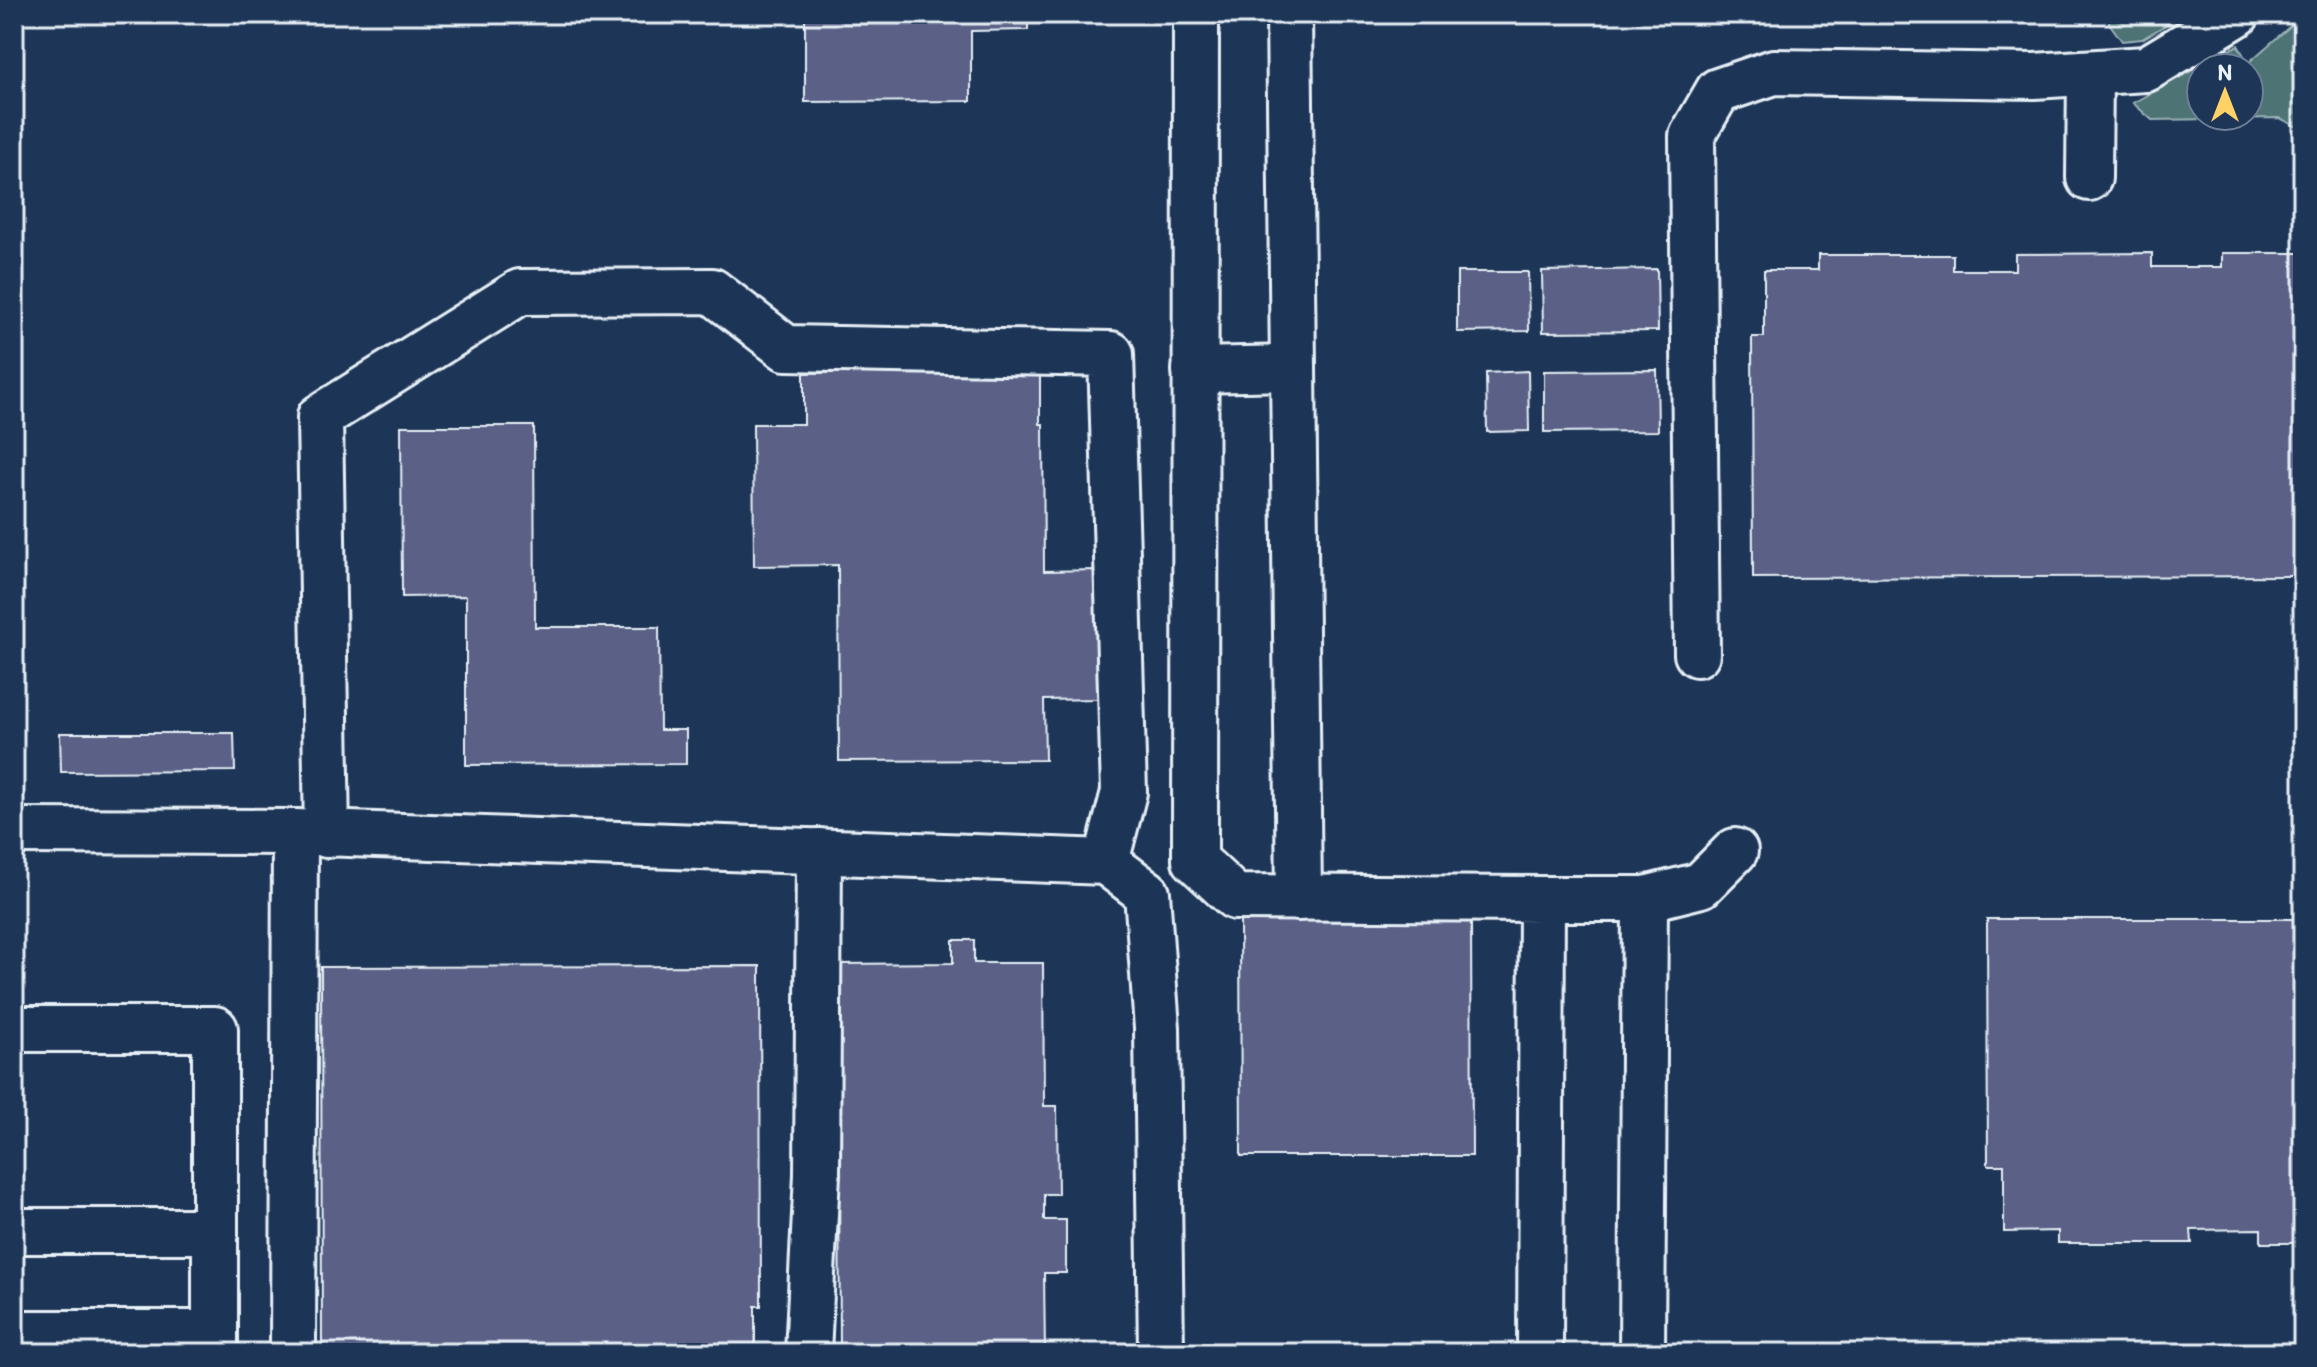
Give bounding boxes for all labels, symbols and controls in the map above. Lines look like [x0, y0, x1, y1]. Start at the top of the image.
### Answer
north arrow [2185, 52, 2265, 132]
text: N [2218, 59, 2232, 86]

